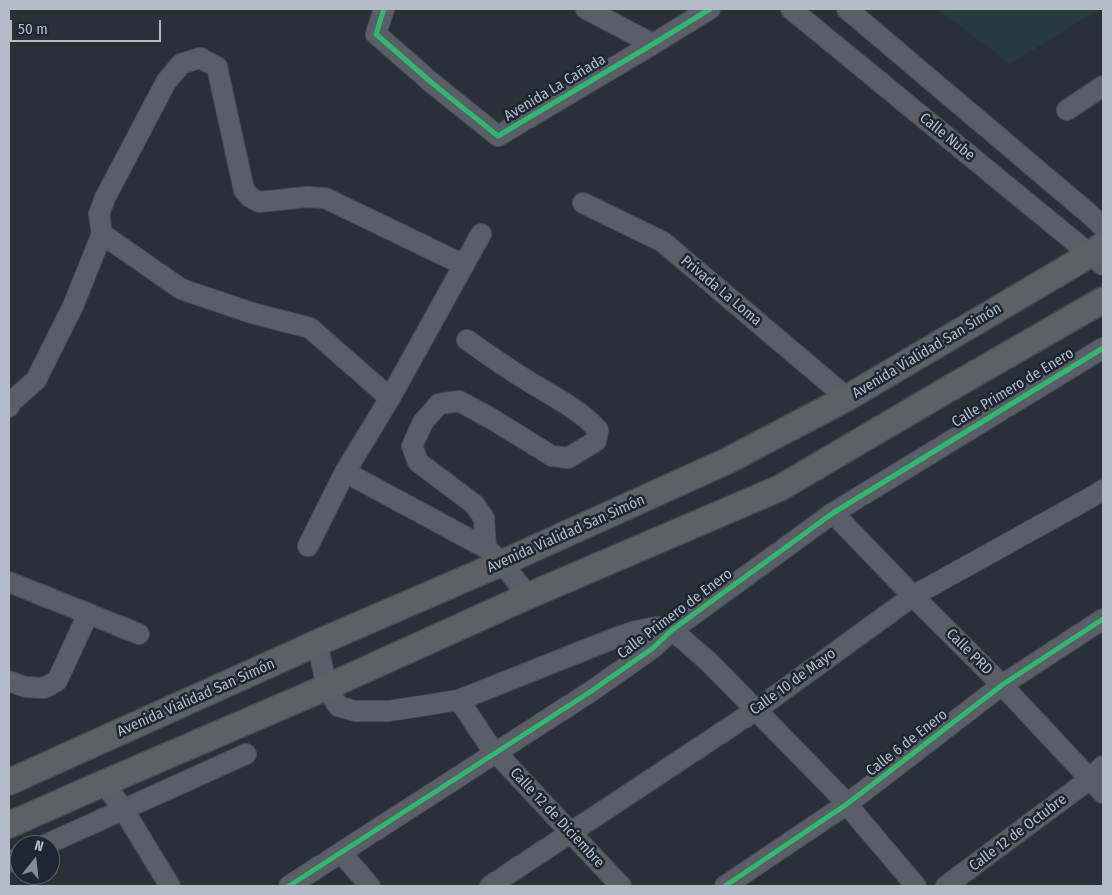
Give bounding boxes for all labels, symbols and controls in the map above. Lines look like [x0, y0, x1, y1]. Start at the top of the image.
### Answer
scale bar [12, 10, 164, 42]
text: 50 m [18, 20, 48, 38]
street label: Avenida La Cañada [501, 51, 609, 125]
street label: Calle Nube [916, 109, 978, 165]
street label: Privada La Loma [677, 252, 765, 330]
street label: Avenida Vialidad San Simón [849, 299, 1005, 403]
street label: Calle Primero de Enero [949, 344, 1077, 432]
street label: Avenida Vialidad San Simón [484, 491, 648, 577]
street label: Calle Primero de Enero [614, 565, 736, 663]
street label: Calle PRD [942, 625, 996, 679]
street label: Calle 10 de Mayo [746, 645, 840, 719]
street label: Avenida Vialidad San Simón [114, 655, 278, 741]
street label: Calle 6 de Enero [863, 706, 951, 780]
street label: Calle 12 de Diciembre [506, 764, 608, 872]
street label: Calle 12 de Octubre [966, 791, 1070, 875]
north arrow [10, 835, 60, 885]
text: N [33, 837, 45, 855]

